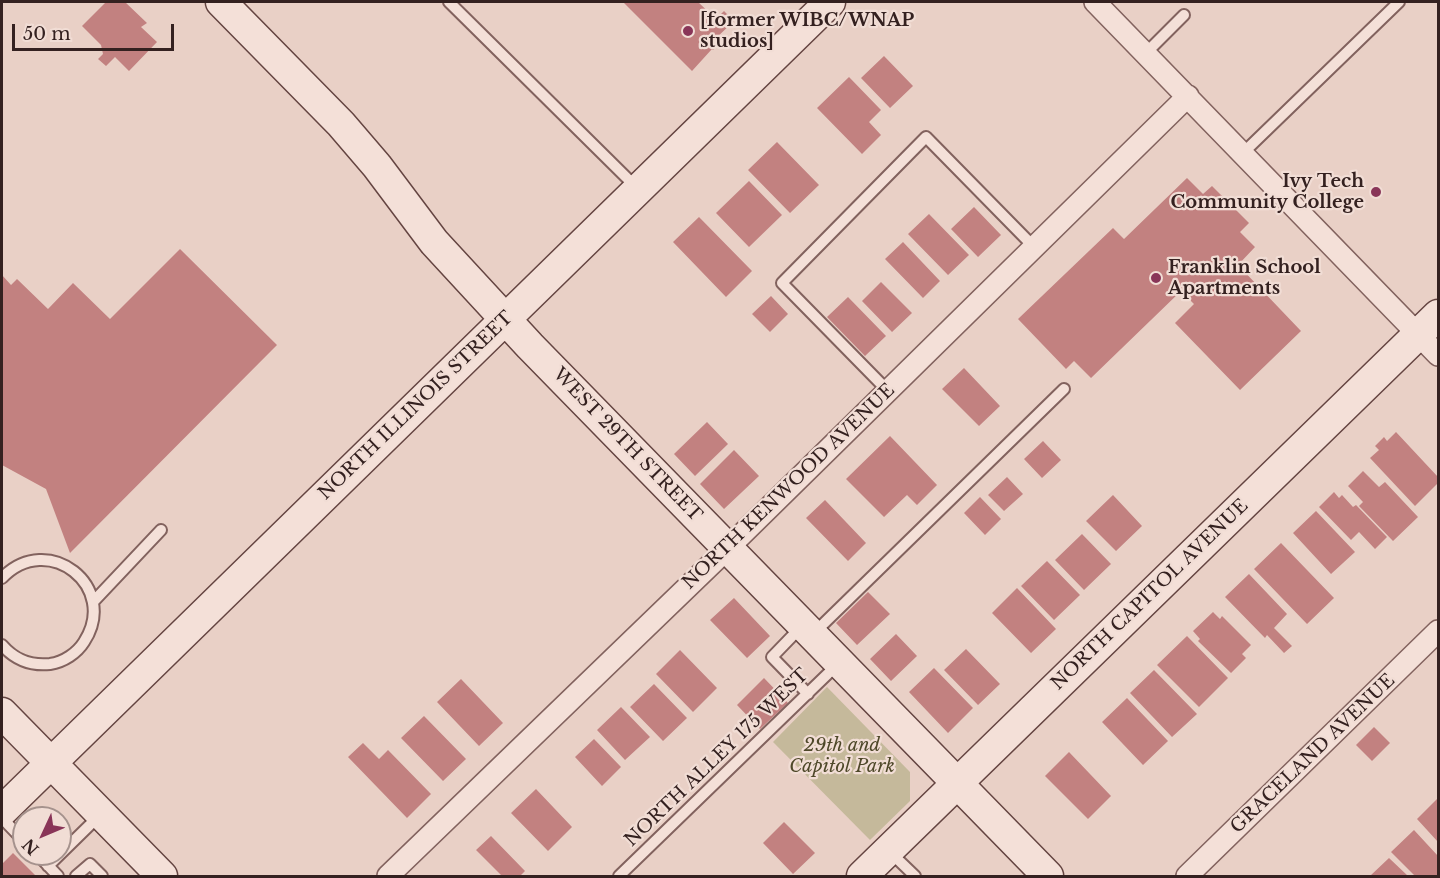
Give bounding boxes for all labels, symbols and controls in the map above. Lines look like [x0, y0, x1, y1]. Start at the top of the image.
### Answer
place label: [former WIBC/WNAP studios] [700, 10, 914, 52]
scale bar [15, 12, 177, 50]
text: 50 m [23, 23, 71, 45]
marker: [former WIBC/WNAP studios] [681, 24, 695, 38]
place label: Ivy Tech Community College [1170, 171, 1364, 213]
marker: Ivy Tech Community College [1369, 185, 1383, 199]
place label: Franklin School Apartments [1168, 257, 1321, 300]
marker: Franklin School Apartments [1149, 271, 1163, 285]
street label: NORTH ILLINOIS STREET [314, 307, 518, 505]
street label: WEST 29TH STREET [548, 364, 706, 526]
street label: NORTH KENWOOD AVENUE [679, 380, 899, 594]
street label: NORTH CAPITOL AVENUE [1047, 495, 1253, 695]
street label: NORTH ALLEY 175 WEST [621, 665, 813, 851]
street label: GRACELAND AVENUE [1226, 670, 1400, 838]
park label: 29th and Capitol Park [789, 735, 895, 777]
north arrow [12, 806, 72, 866]
text: N [18, 835, 43, 859]

